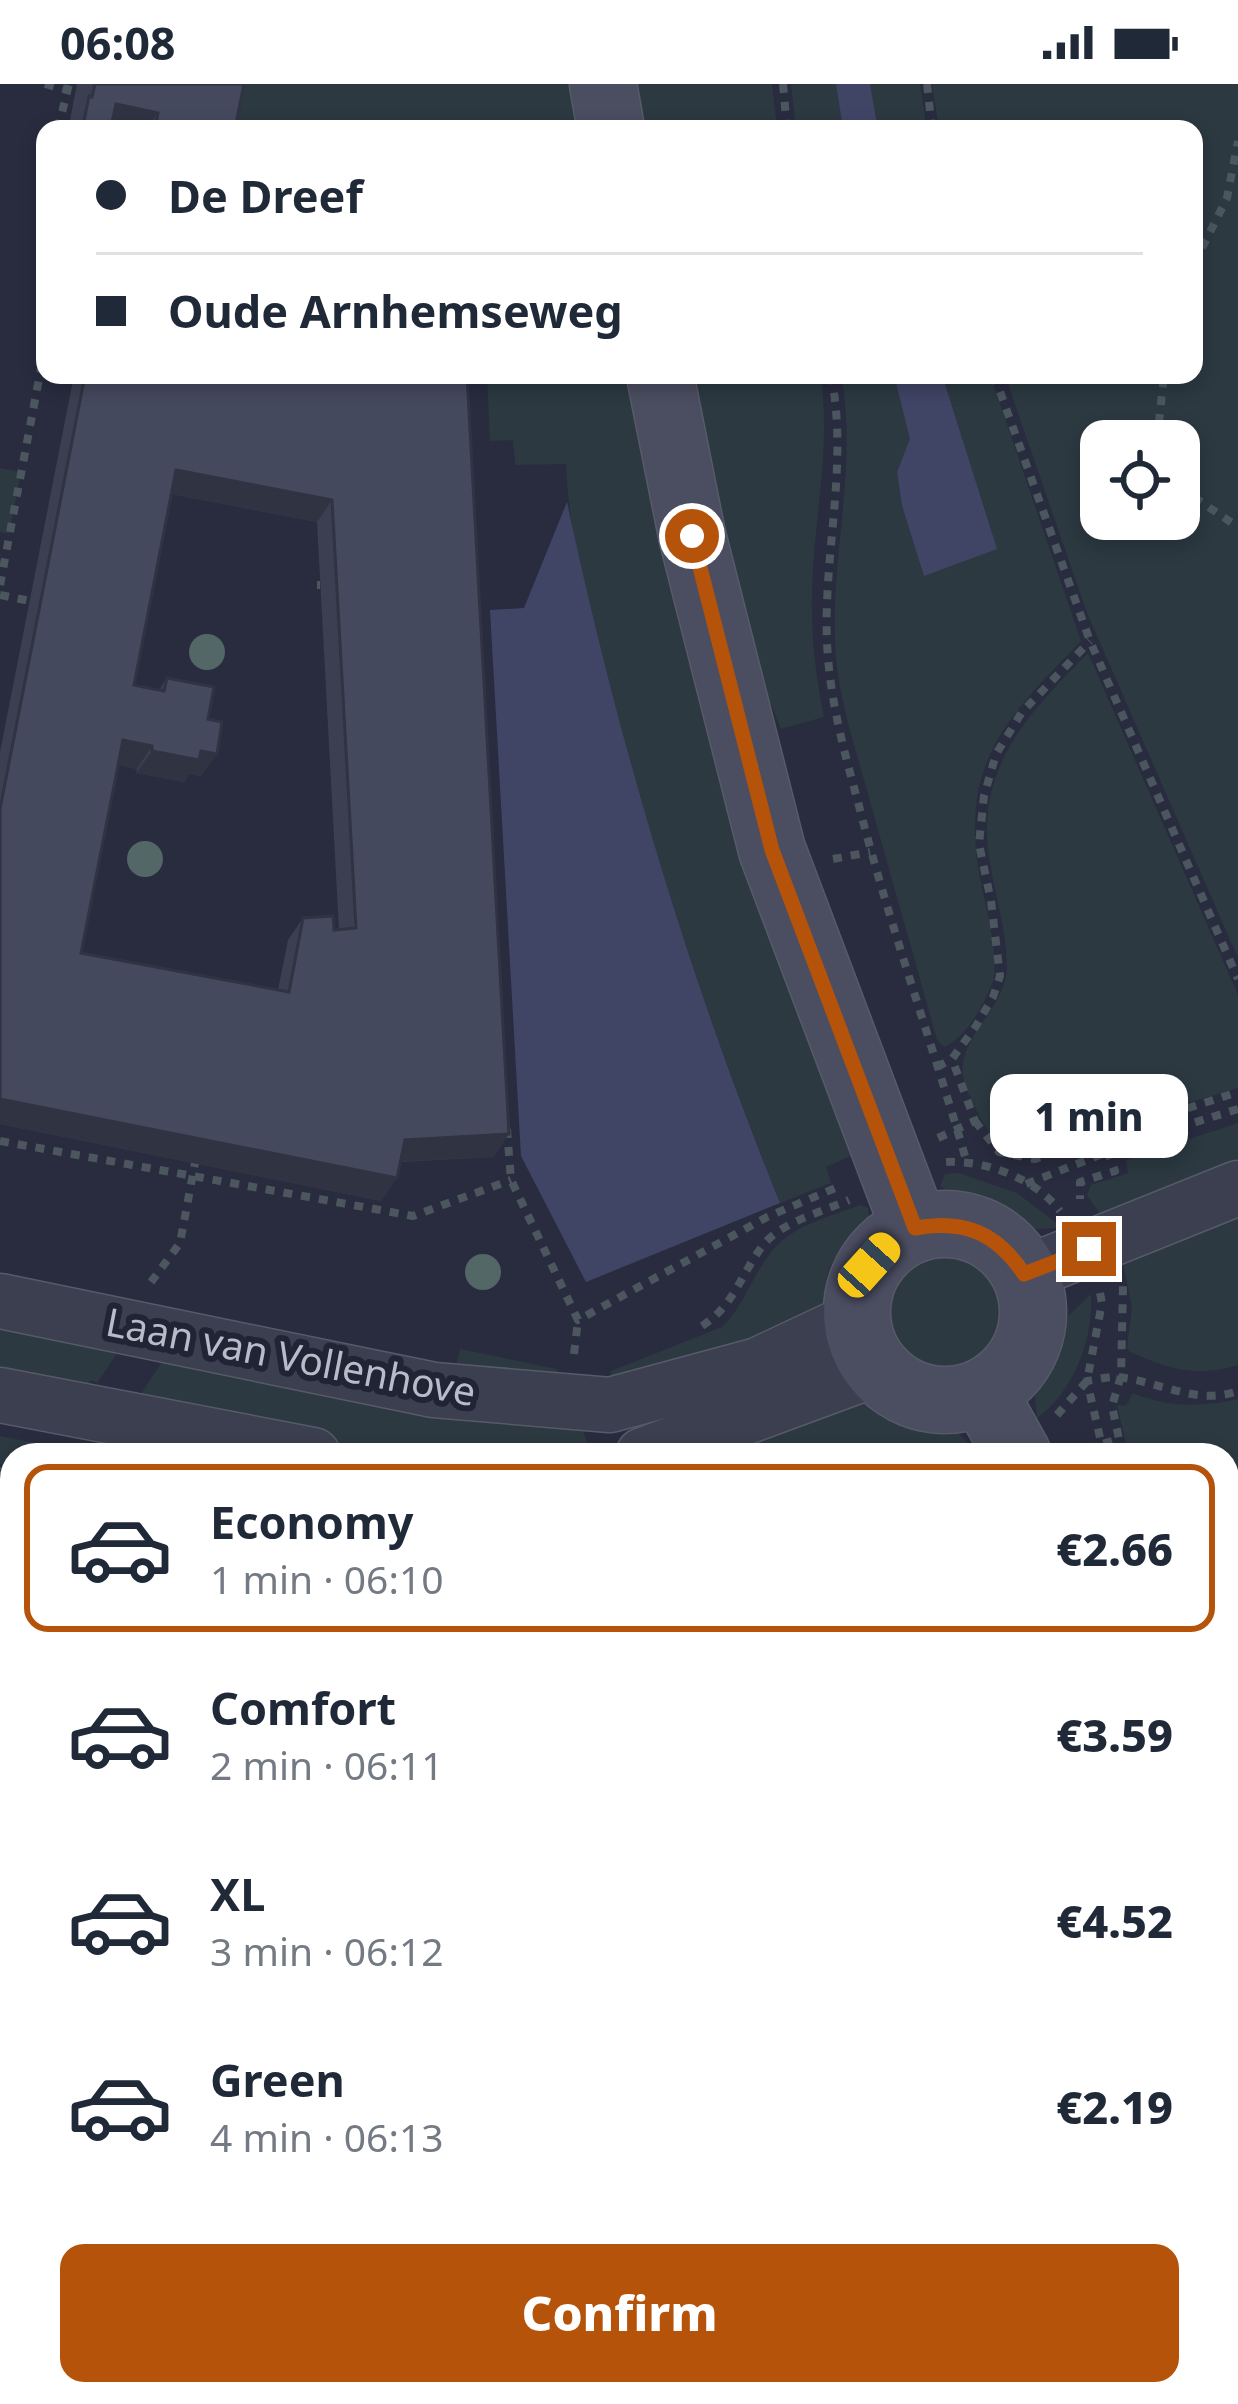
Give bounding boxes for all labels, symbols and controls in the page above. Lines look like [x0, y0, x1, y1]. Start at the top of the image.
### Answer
text: 06:08 [60, 12, 176, 73]
text: De Dreef [168, 165, 363, 226]
text: Oude Arnhemseweg [168, 280, 623, 341]
map controls [1080, 420, 1200, 540]
button: locate [1080, 420, 1200, 540]
route start [665, 509, 719, 563]
callout: 1 min [990, 1075, 1188, 1159]
text: 1 min [1035, 1089, 1143, 1142]
route end [1062, 1222, 1116, 1276]
car [832, 1226, 906, 1304]
street label: Laan van Vollenhove [102, 1294, 481, 1417]
text: Economy [210, 1491, 414, 1552]
icon: car [66, 1494, 174, 1602]
text: €2.66 [1056, 1518, 1173, 1579]
text: 1 min · 06:10 [210, 1552, 444, 1605]
text: Comfort [210, 1677, 396, 1738]
icon: car [66, 1680, 174, 1788]
text: €3.59 [1056, 1704, 1173, 1765]
text: 2 min · 06:11 [210, 1738, 444, 1791]
text: XL [210, 1863, 265, 1924]
icon: car [66, 1866, 174, 1974]
text: €4.52 [1056, 1890, 1173, 1951]
text: 3 min · 06:12 [210, 1924, 444, 1977]
text: Green [210, 2049, 345, 2110]
icon: car [66, 2052, 174, 2160]
text: €2.19 [1056, 2076, 1173, 2137]
text: 4 min · 06:13 [210, 2110, 444, 2163]
button: Confirm [60, 2244, 1179, 2382]

